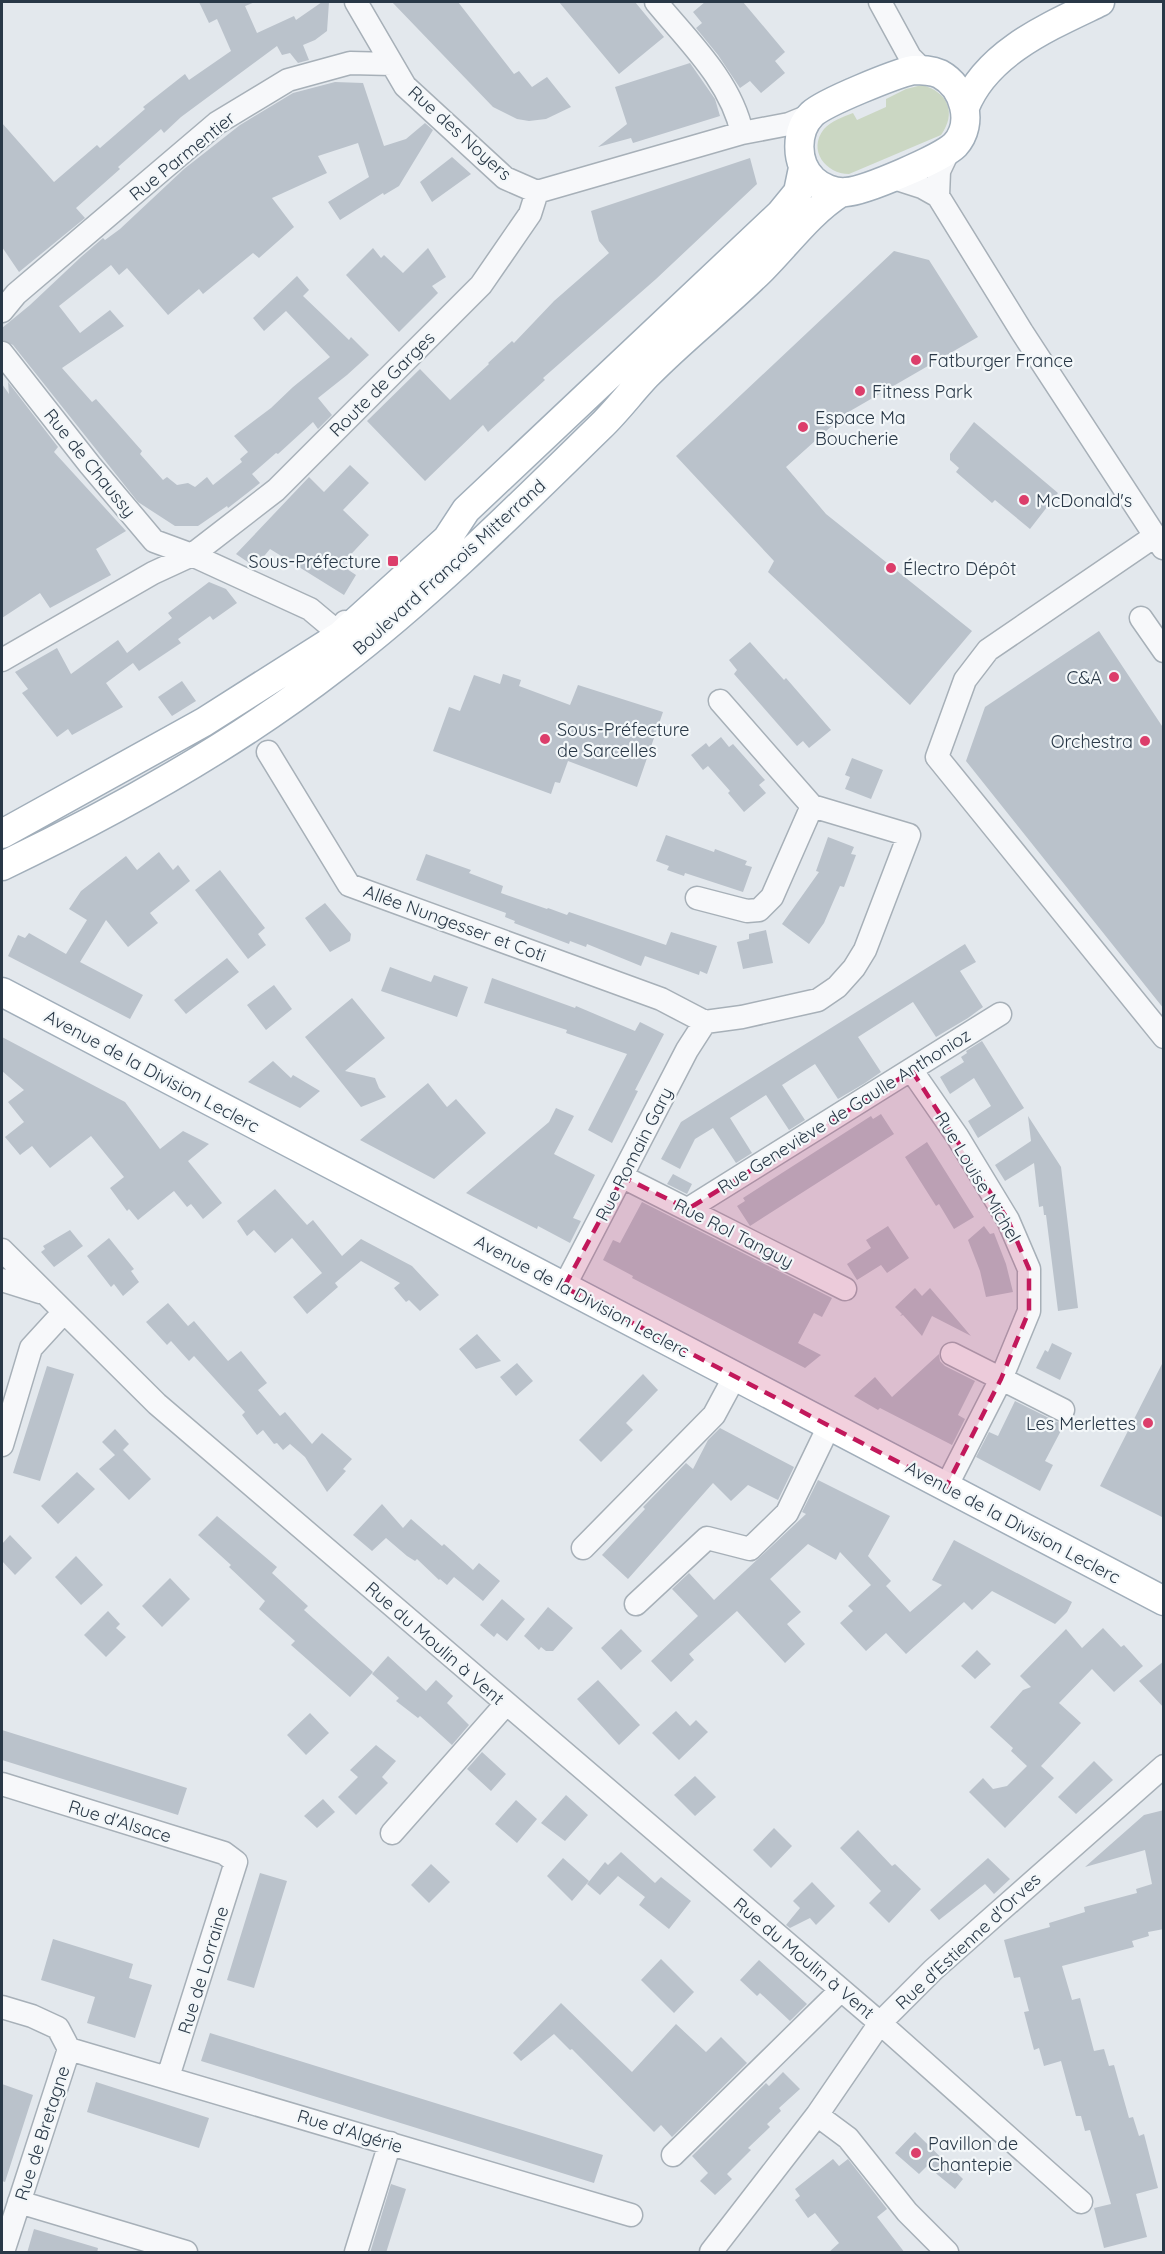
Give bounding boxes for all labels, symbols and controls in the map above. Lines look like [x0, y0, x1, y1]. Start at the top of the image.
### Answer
street label: Rue des Noyers [404, 81, 516, 185]
street label: Rue Parmentier [124, 106, 240, 206]
street label: Route de Garges [324, 326, 440, 442]
place label: Fatburger France [928, 349, 1073, 372]
marker: Fatburger France [909, 353, 923, 367]
place label: Fitness Park [872, 380, 973, 403]
marker: Fitness Park [853, 384, 867, 398]
street label: Rue de Chaussy [39, 404, 141, 522]
place label: Espace Ma Boucherie [815, 406, 906, 450]
marker: Espace Ma Boucherie [796, 420, 810, 434]
street label: Boulevard François Mitterrand [348, 474, 550, 660]
place label: McDonald's [1036, 489, 1132, 512]
marker: McDonald's [1017, 493, 1031, 507]
place label: Sous-Préfecture [249, 550, 381, 573]
marker: Sous-Préfecture [386, 554, 400, 568]
place label: Électro Dépôt [903, 557, 1016, 580]
marker: Électro Dépôt [884, 561, 898, 575]
place label: C&A [1066, 666, 1102, 689]
marker: C&A [1107, 670, 1121, 684]
place label: Sous-Préfecture de Sarcelles [557, 718, 689, 762]
place label: Orchestra [1051, 730, 1133, 753]
marker: Sous-Préfecture de Sarcelles [538, 732, 552, 746]
marker: Orchestra [1138, 734, 1152, 748]
street label: Allée Nungesser et Coti [361, 879, 549, 967]
street label: Avenue de la Division Leclerc [41, 1004, 263, 1138]
street label: Rue Geneviève de Gaulle Anthonioz [713, 1023, 975, 1199]
street label: Rue Romain Gary [590, 1083, 678, 1225]
street label: Rue Louise Michel [930, 1108, 1026, 1246]
street label: Rue Rol Tanguy [670, 1193, 798, 1273]
street label: Avenue de la Division Leclerc [471, 1229, 693, 1363]
place label: Les Merlettes [1026, 1412, 1136, 1435]
marker: Les Merlettes [1141, 1416, 1155, 1430]
street label: Avenue de la Division Leclerc [902, 1455, 1124, 1589]
street label: Rue du Moulin à Vent [361, 1576, 509, 1710]
street label: Rue d'Alsace [66, 1794, 174, 1848]
street label: Rue d'Estienne d'Orves [891, 1868, 1045, 2014]
street label: Rue du Moulin à Vent [729, 1892, 879, 2024]
street label: Rue de Lorraine [173, 1903, 233, 2037]
street label: Rue de Bretagne [9, 2063, 75, 2203]
street label: Rue d'Algérie [294, 2104, 406, 2158]
place label: Pavillon de Chantepie [928, 2132, 1018, 2176]
marker: Pavillon de Chantepie [909, 2146, 923, 2160]

